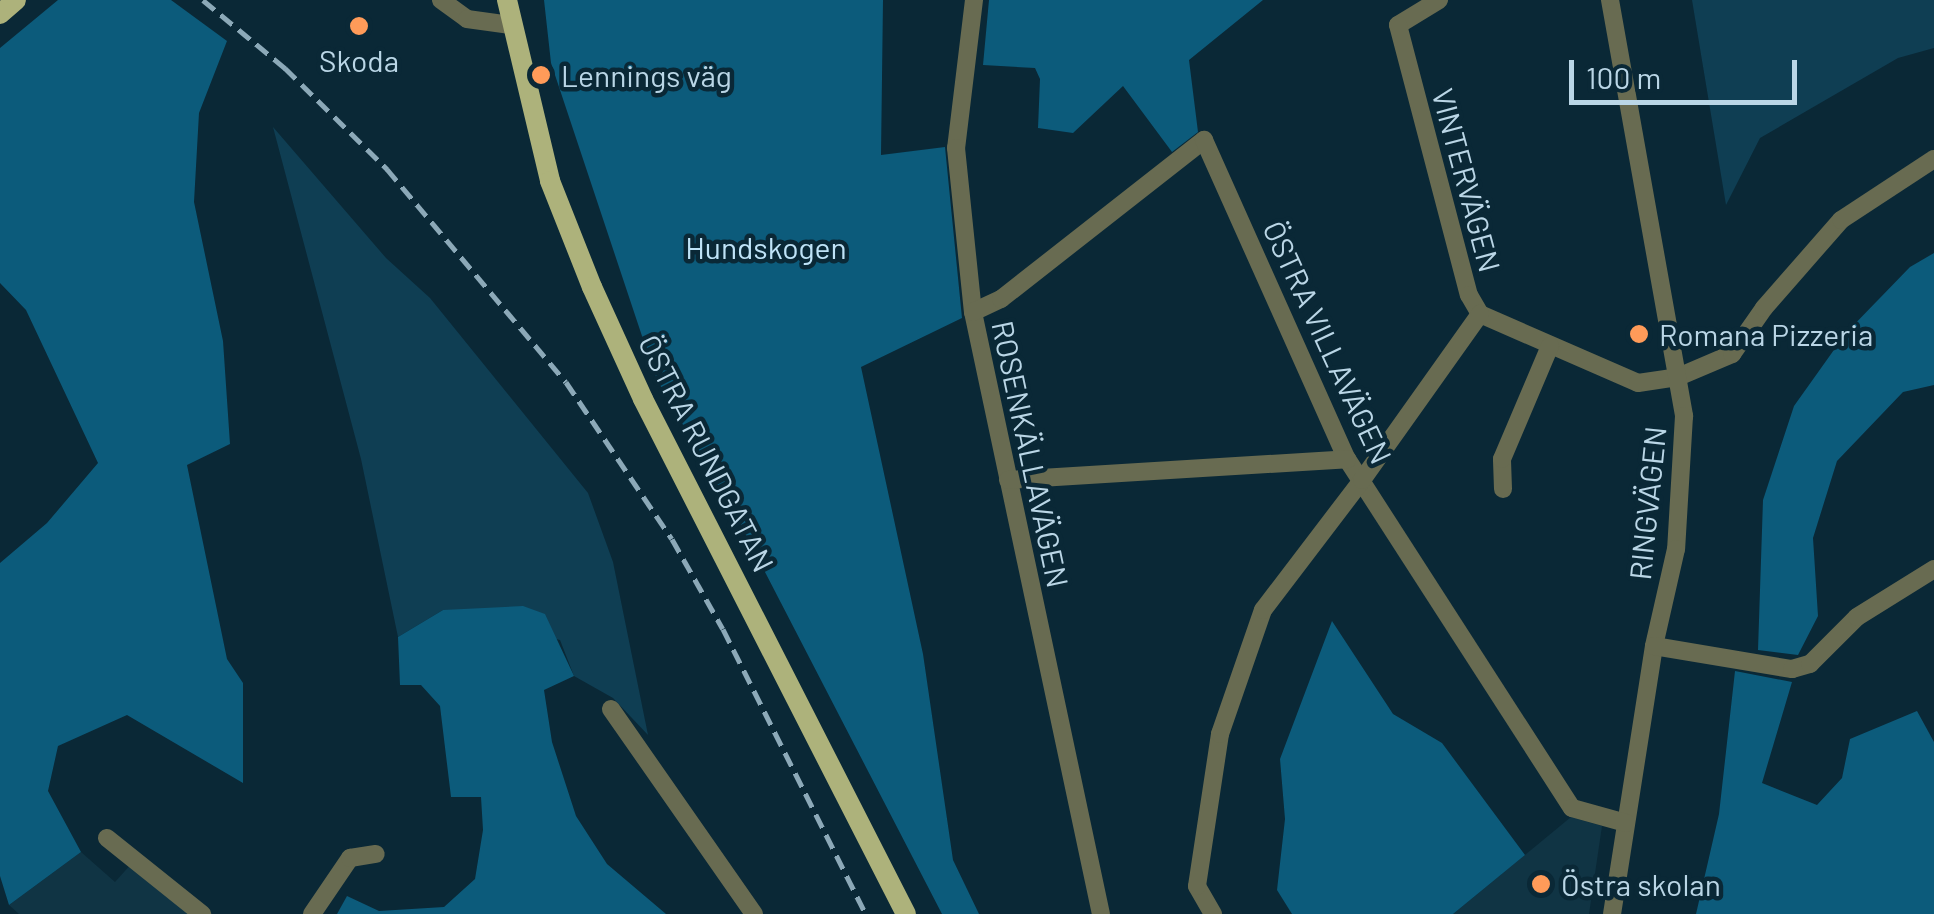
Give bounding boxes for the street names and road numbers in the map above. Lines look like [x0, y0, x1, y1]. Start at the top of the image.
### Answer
street label: VINTERVÄGEN [1425, 84, 1509, 276]
street label: ÖSTRA VILLAVÄGEN [1256, 215, 1400, 469]
street label: ROSENKÄLLAVÄGEN [985, 317, 1077, 591]
street label: ÖSTRA RUNDGATAN [632, 329, 782, 577]
street label: RINGVÄGEN [1621, 424, 1673, 582]

